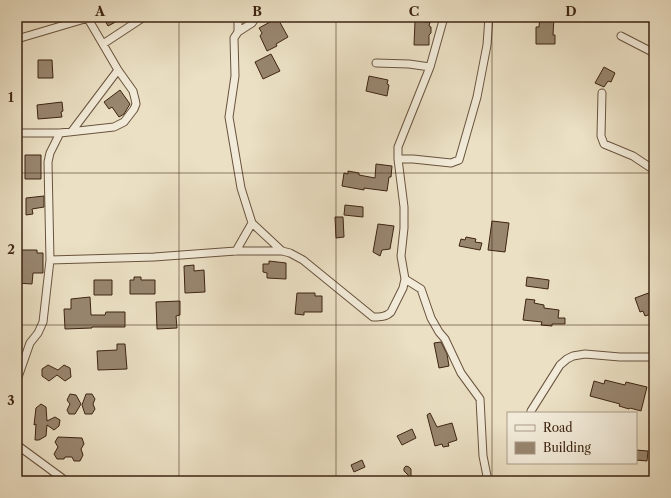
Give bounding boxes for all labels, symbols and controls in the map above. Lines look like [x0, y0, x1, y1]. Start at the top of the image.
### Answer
text: A [94, 3, 106, 19]
text: B [252, 3, 262, 19]
text: C [409, 3, 419, 19]
text: D [565, 3, 577, 19]
text: 1 [8, 89, 14, 105]
text: 2 [7, 241, 15, 257]
text: 3 [7, 392, 15, 408]
legend [507, 412, 637, 464]
text: Road [543, 420, 573, 435]
text: Building [543, 440, 591, 455]

